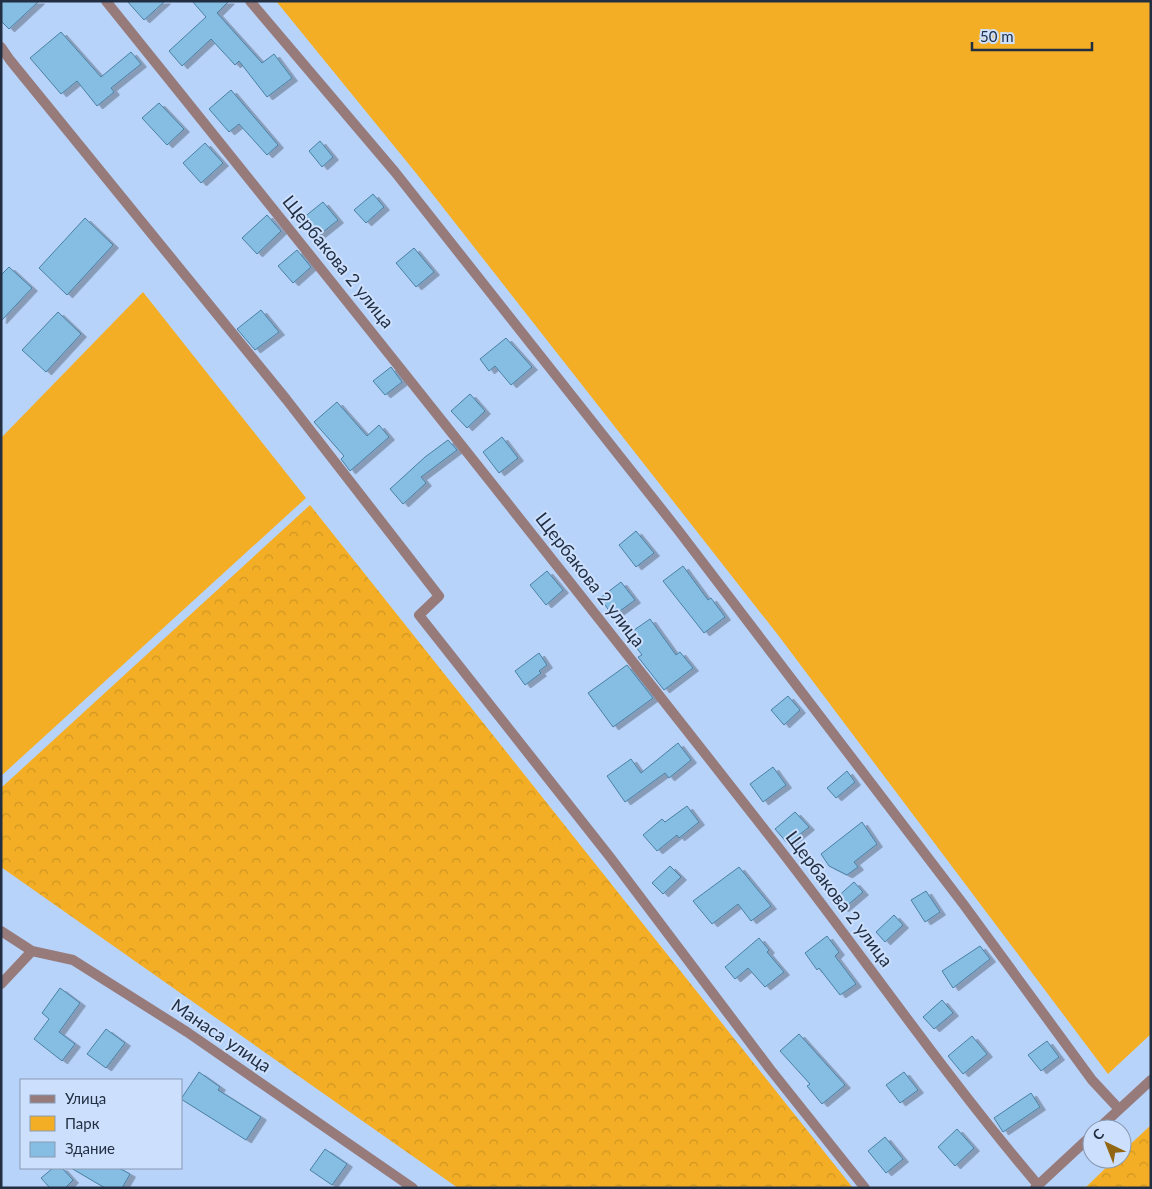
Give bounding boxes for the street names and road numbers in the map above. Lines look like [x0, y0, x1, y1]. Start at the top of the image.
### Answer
street label: Щербакова 2 улица [278, 190, 399, 332]
street label: Щербакова 2 улица [531, 508, 650, 651]
street label: Щербакова 2 улица [781, 826, 898, 971]
street label: Манаса улица [167, 994, 276, 1077]

